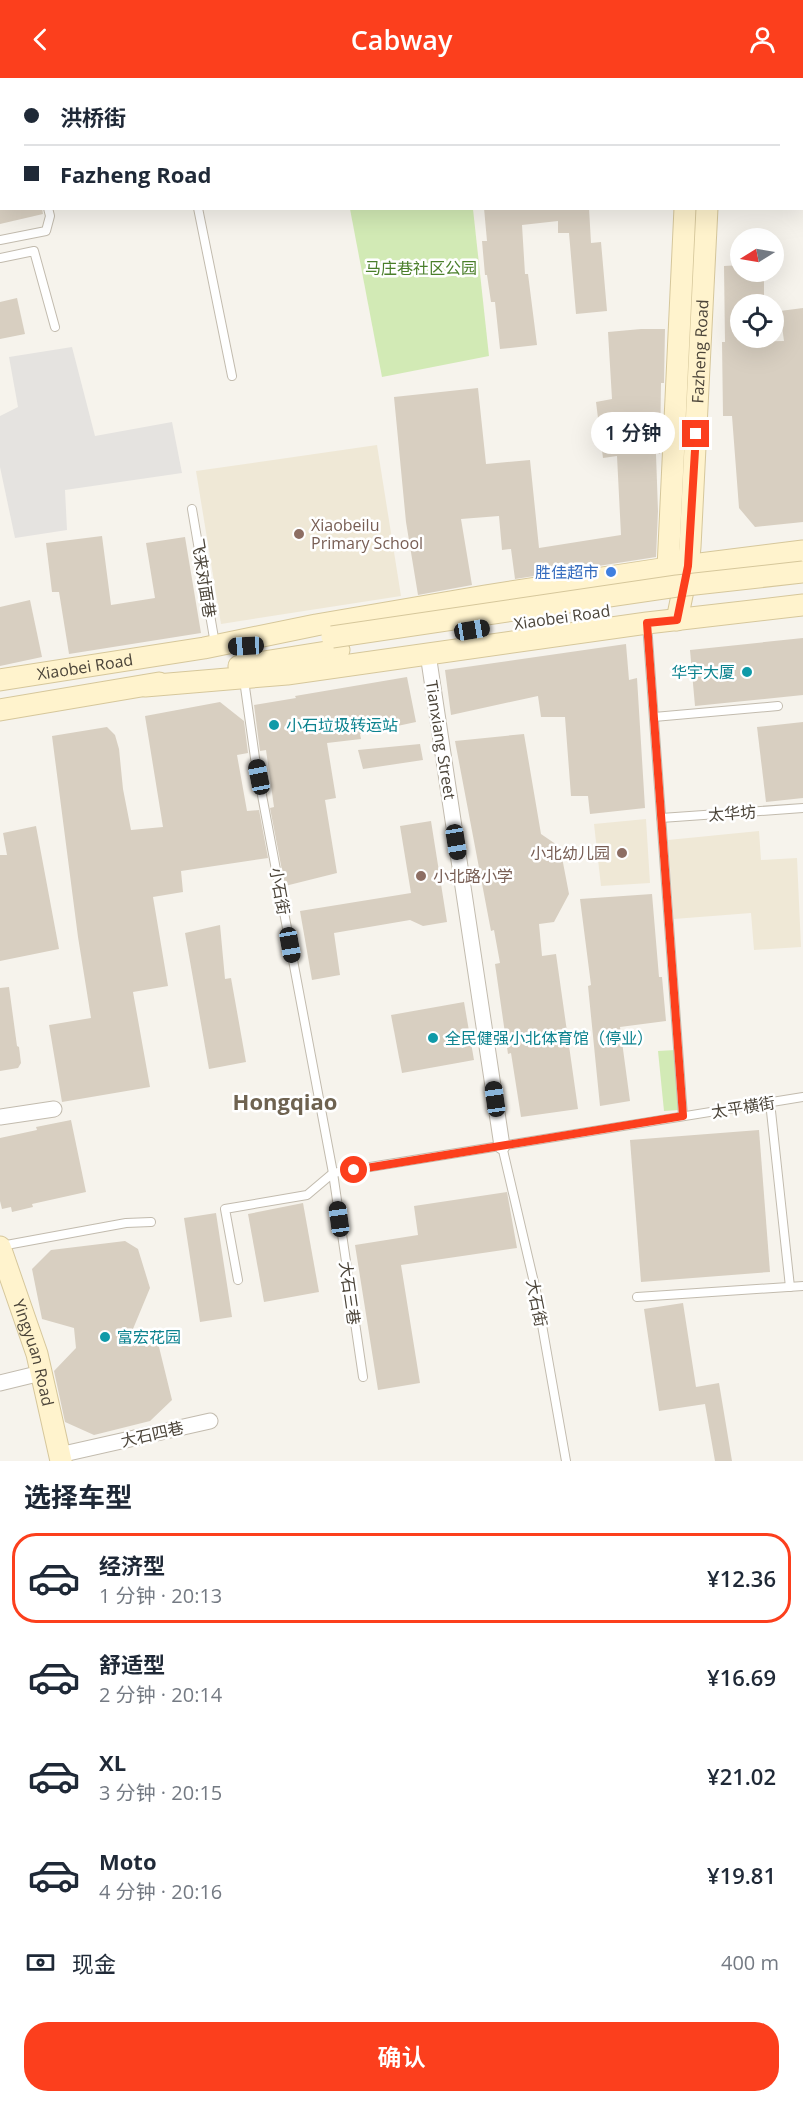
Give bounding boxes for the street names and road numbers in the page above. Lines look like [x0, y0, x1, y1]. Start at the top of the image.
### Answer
street label: Fazheng Road [686, 299, 713, 404]
street label: 飞来对面巷 [187, 537, 221, 619]
street label: Xiaobei Road [512, 599, 612, 635]
street label: Xiaobei Road [35, 648, 135, 685]
street label: Tianxiang Street [421, 679, 461, 801]
street label: 太华坊 [707, 800, 757, 826]
street label: 小石街 [265, 865, 295, 917]
street label: 太平横街 [710, 1091, 776, 1123]
street label: 大石三巷 [335, 1260, 365, 1326]
street label: 大石街 [522, 1277, 552, 1329]
street label: Yingyuan Road [8, 1296, 59, 1408]
street label: 大石四巷 [118, 1416, 186, 1452]

